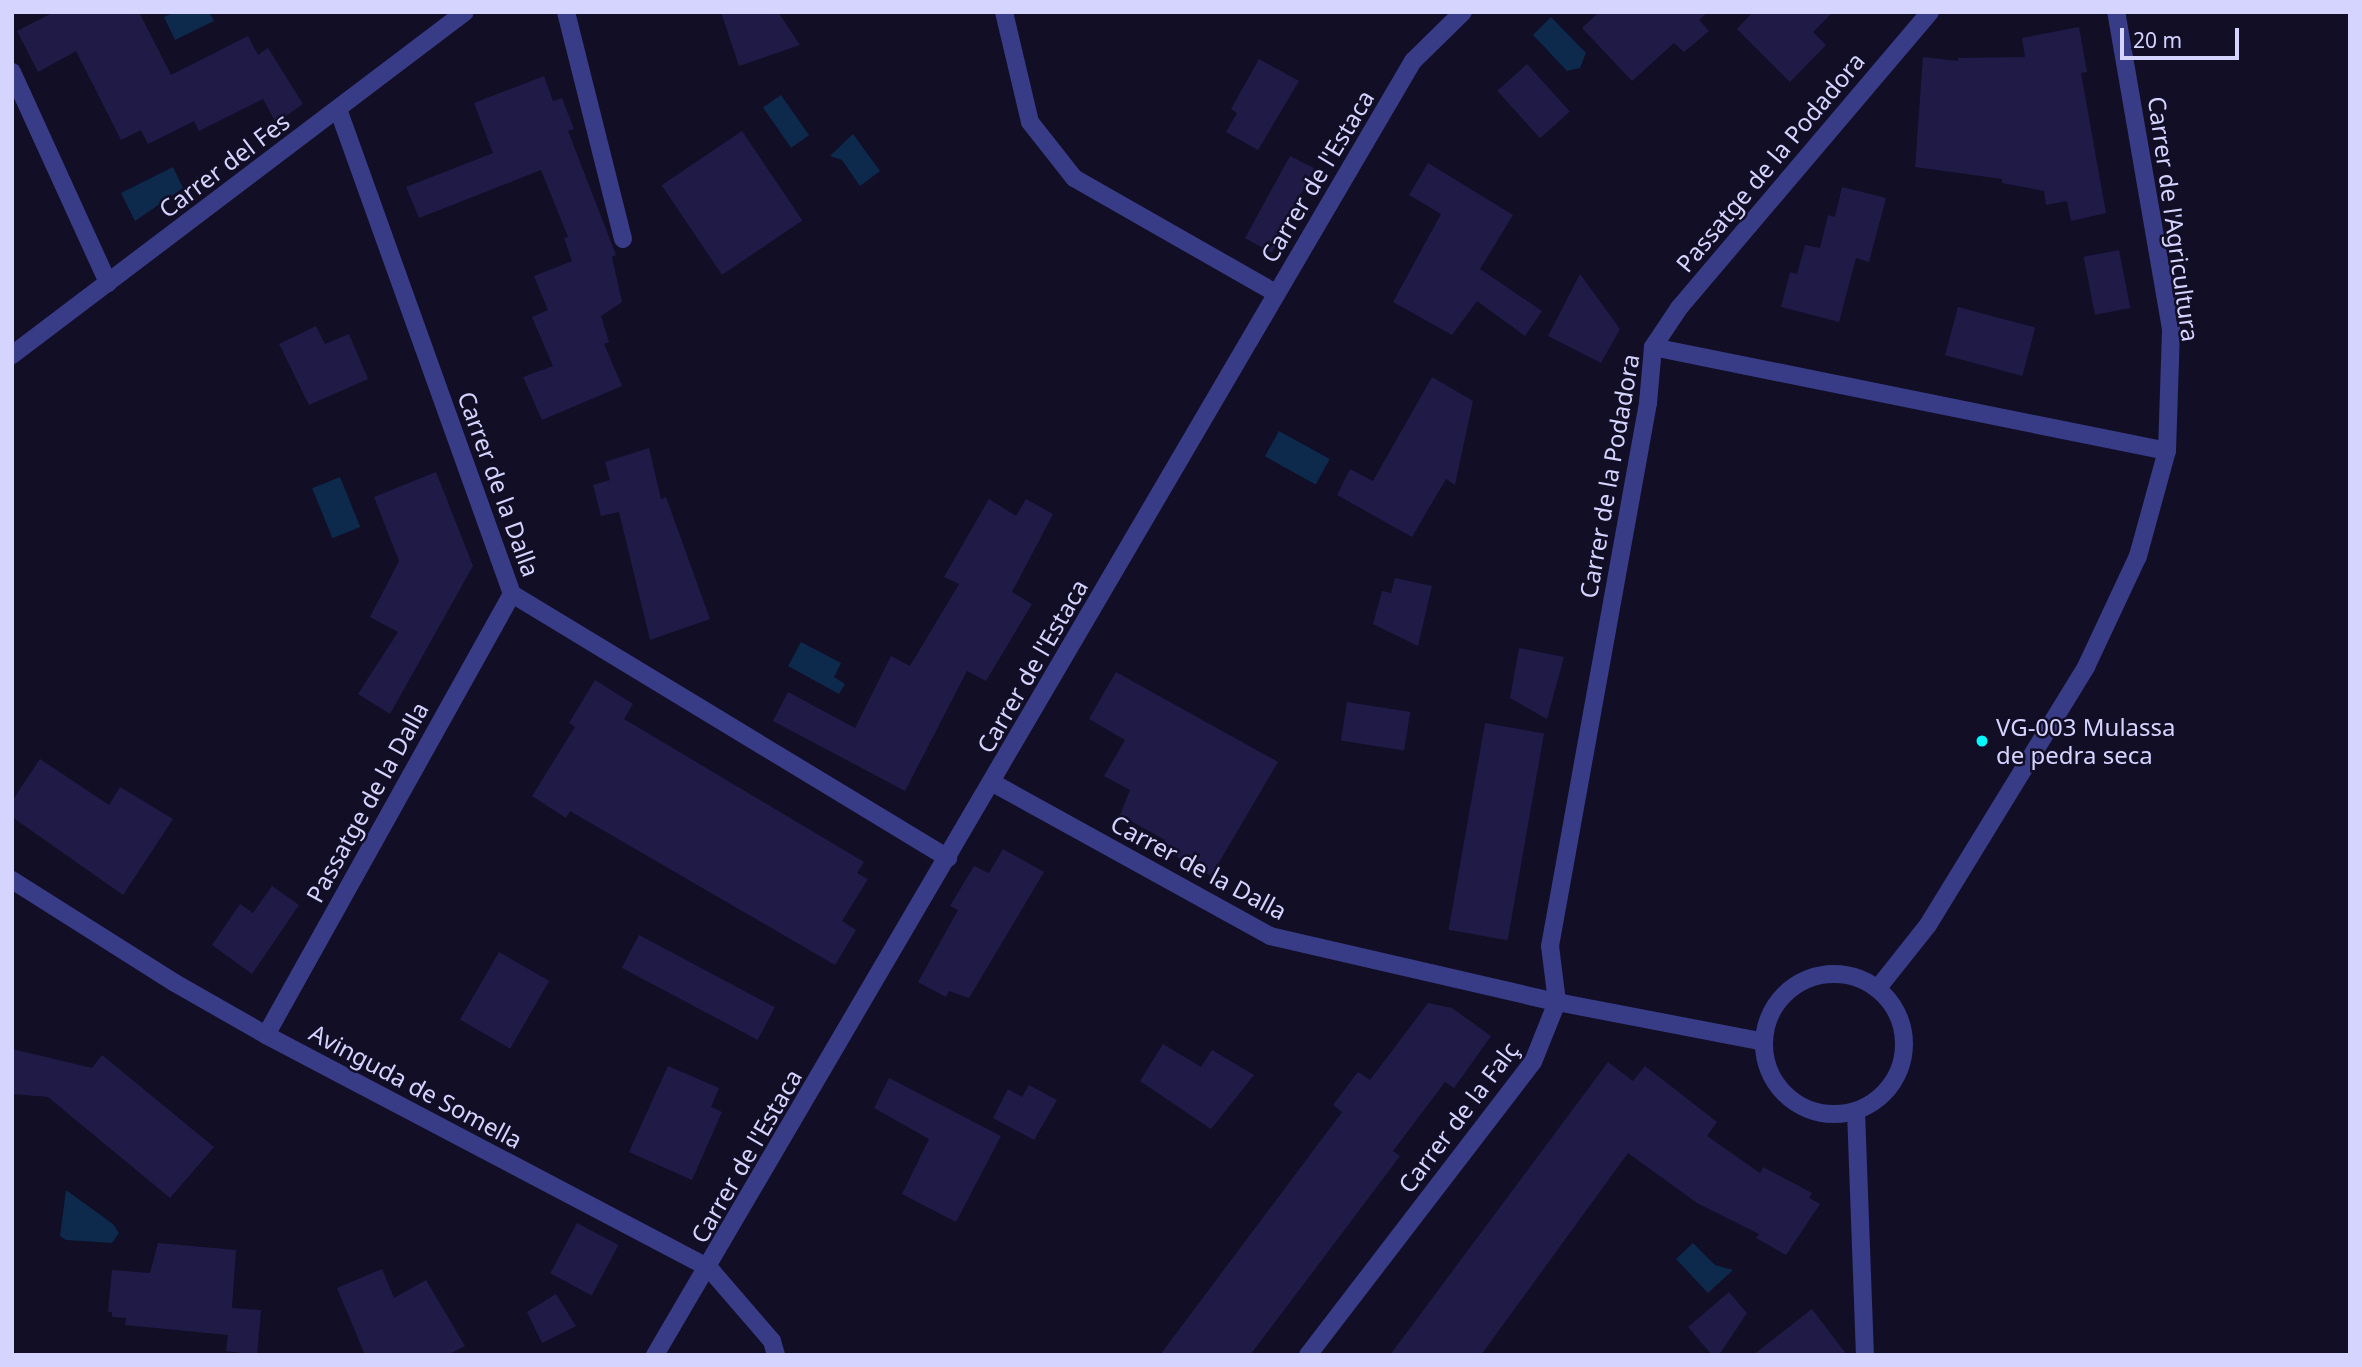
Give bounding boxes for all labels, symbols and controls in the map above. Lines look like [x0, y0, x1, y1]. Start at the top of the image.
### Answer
scale bar [2124, 14, 2243, 58]
text: 20 m [2133, 26, 2182, 54]
street label: Passatge de la Podadora [1670, 46, 1870, 278]
street label: Carrer de l'Estaca [1254, 85, 1380, 267]
street label: Carrer de l'Agricultura [2143, 95, 2205, 343]
street label: Carrer del Fes [153, 107, 295, 223]
street label: Carrer de la Podadora [1573, 352, 1645, 600]
street label: Carrer de la Dalla [452, 387, 546, 581]
street label: Carrer de l'Estaca [971, 574, 1093, 758]
street label: Passatge de la Dalla [300, 697, 434, 907]
place label: VG-003 Mulassa de pedra seca [1996, 713, 2175, 769]
marker: VG-003 Mulassa de pedra seca [1974, 733, 1990, 749]
street label: Carrer de la Dalla [1106, 809, 1292, 925]
street label: Avinguda de Somella [305, 1018, 527, 1154]
street label: Carrer de la Falç [1392, 1036, 1524, 1198]
street label: Carrer de l'Estaca [685, 1064, 807, 1248]

